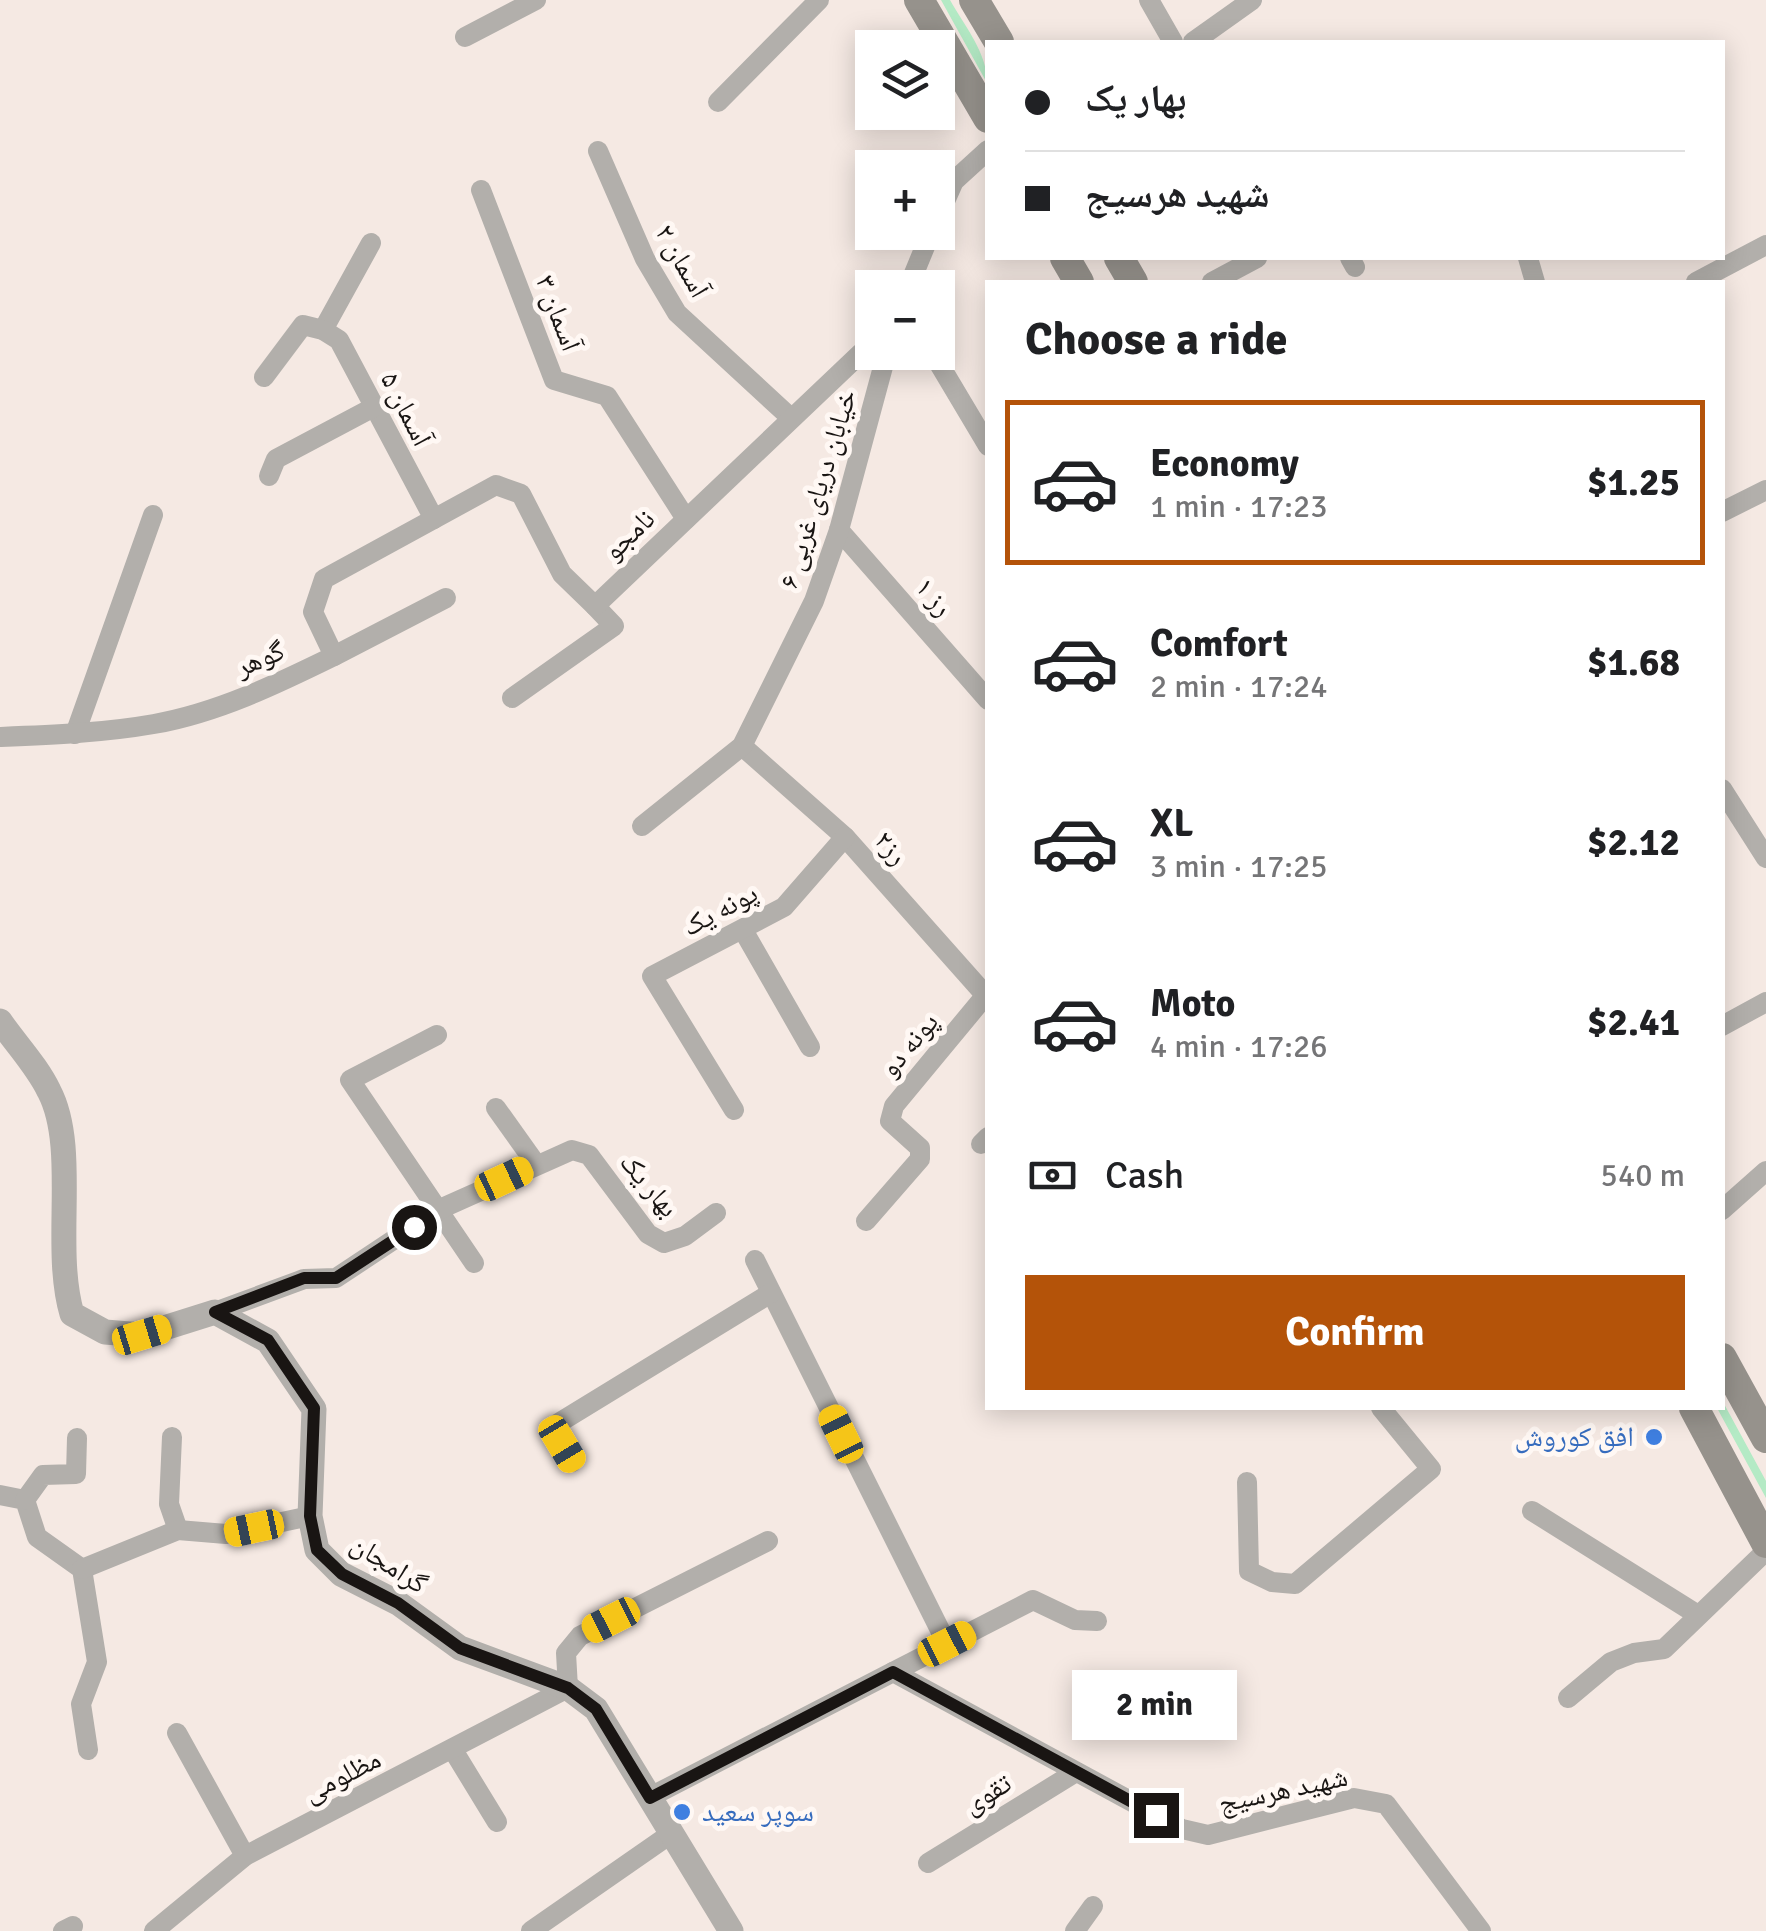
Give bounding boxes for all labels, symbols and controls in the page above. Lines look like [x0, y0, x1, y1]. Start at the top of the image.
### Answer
map controls [855, 30, 955, 370]
button: layers [855, 30, 955, 130]
text: بهار یک [1085, 75, 1186, 122]
button: + [855, 150, 955, 250]
text: شهید هرسیج [1085, 171, 1270, 218]
street label: آسمان ۲ [648, 218, 717, 304]
street label: آسمان ۳ [528, 270, 588, 357]
button: − [855, 270, 955, 370]
text: Choose a ride [1025, 312, 1288, 367]
street label: آسمان ۵ [373, 366, 439, 453]
street label: خیابان دریای غربی ۶ [772, 386, 864, 592]
icon: car [1030, 438, 1120, 528]
text: Economy [1150, 440, 1299, 487]
text: $1.25 [1587, 459, 1680, 506]
text: 1 min · 17:23 [1150, 487, 1328, 526]
street label: نامجو [596, 502, 662, 568]
street label: رز ۱ [908, 571, 960, 623]
icon: car [1030, 618, 1120, 708]
text: Comfort [1150, 620, 1288, 667]
street label: گوهر [229, 633, 290, 685]
text: $1.68 [1587, 639, 1680, 686]
text: 2 min · 17:24 [1150, 667, 1328, 706]
icon: car [1030, 798, 1120, 888]
text: XL [1150, 800, 1193, 847]
text: $2.12 [1587, 819, 1680, 866]
street label: رز۲ [867, 824, 915, 872]
text: 3 min · 17:25 [1150, 847, 1328, 886]
street label: پونه یک [676, 876, 764, 944]
icon: car [1030, 978, 1120, 1068]
text: Moto [1150, 980, 1235, 1027]
text: $2.41 [1587, 999, 1680, 1046]
street label: پونه دو [872, 1006, 946, 1084]
text: 4 min · 17:26 [1150, 1027, 1328, 1066]
street label: بهار یک [612, 1146, 686, 1224]
icon: cash [1025, 1148, 1080, 1203]
text: Cash [1105, 1152, 1184, 1199]
car [470, 1153, 538, 1205]
text: 540 m [1601, 1156, 1685, 1195]
route start [392, 1205, 437, 1250]
button: Confirm [1025, 1275, 1685, 1390]
car [109, 1312, 175, 1358]
car [814, 1400, 868, 1468]
car [534, 1411, 590, 1477]
place label: افق کوروش [1514, 1420, 1634, 1454]
marker: افق کوروش [1643, 1426, 1665, 1448]
car [222, 1507, 286, 1549]
street label: گرامجان [344, 1527, 434, 1601]
car [577, 1593, 645, 1647]
car [913, 1617, 981, 1671]
callout: 2 min [1074, 1670, 1238, 1740]
text: 2 min [1116, 1685, 1193, 1724]
street label: مظلومی [298, 1742, 386, 1810]
street label: شهید هرسیج [1215, 1760, 1351, 1820]
street label: تقوی [956, 1766, 1018, 1822]
route end [1134, 1793, 1179, 1838]
place label: سوپر سعید [702, 1795, 814, 1829]
marker: سوپر سعید [671, 1801, 693, 1823]

